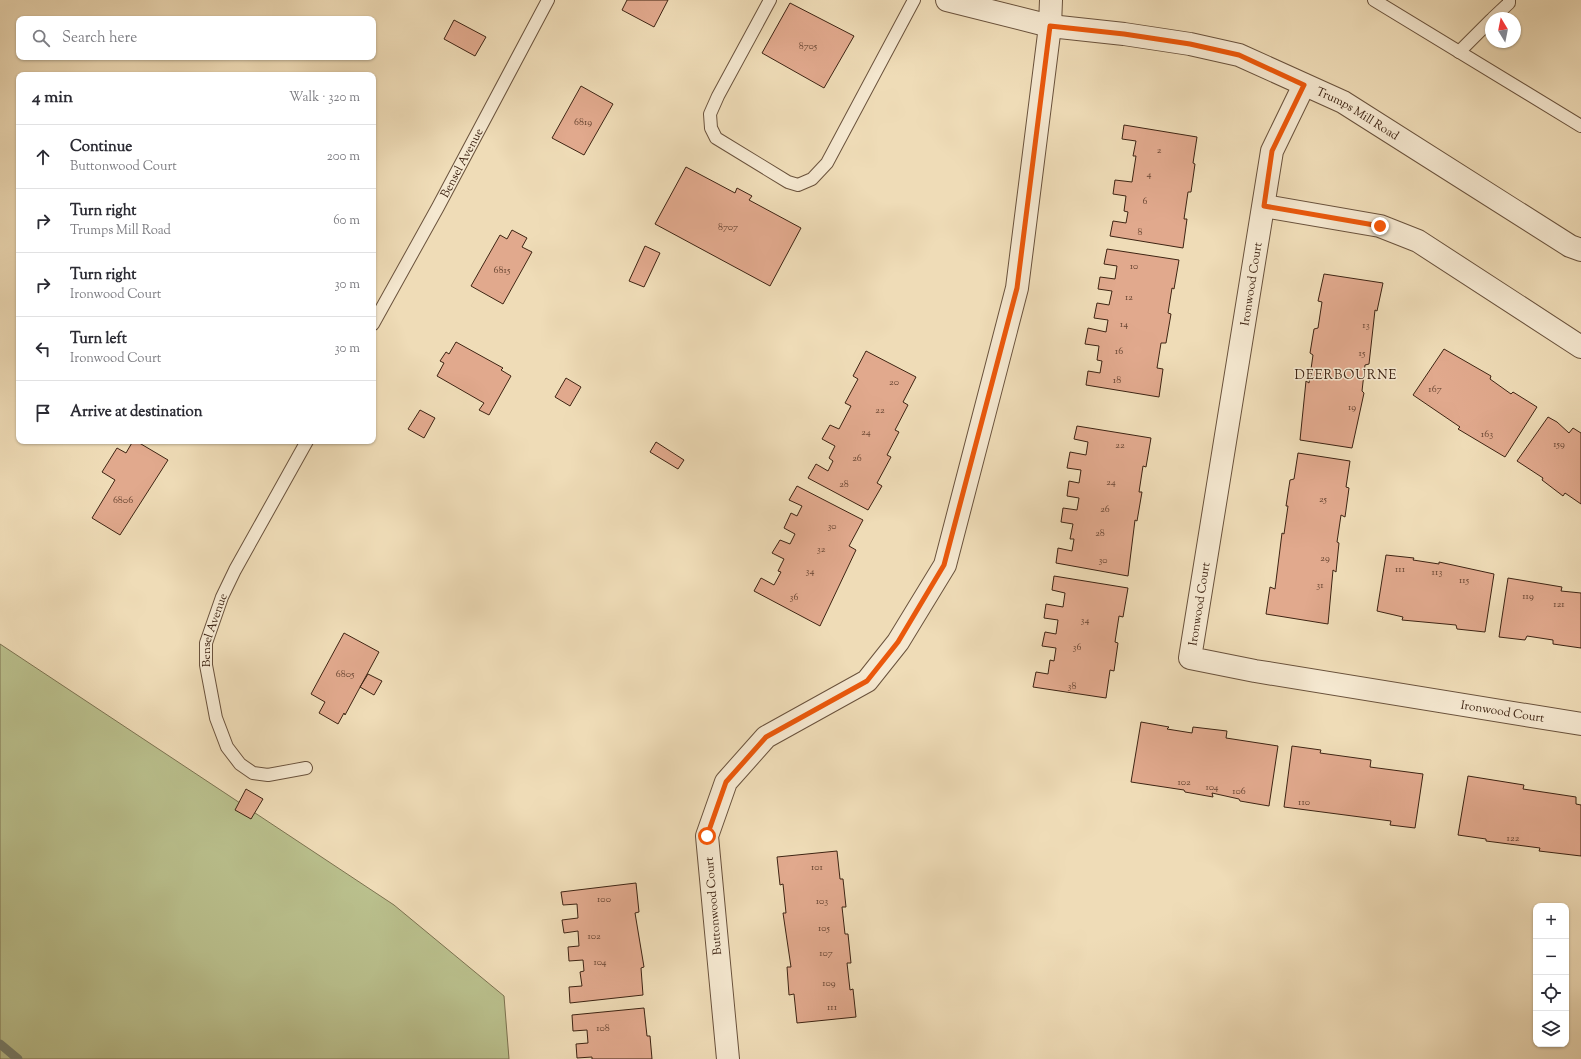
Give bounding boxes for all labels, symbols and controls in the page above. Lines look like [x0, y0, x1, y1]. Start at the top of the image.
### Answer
north arrow [1485, 12, 1521, 48]
search box [16, 16, 376, 60]
icon: search [30, 27, 52, 49]
text: Search here [62, 28, 137, 49]
house number: 8705 [799, 39, 818, 54]
street label: Trumps Mill Road [1313, 83, 1402, 145]
text: 4 min [32, 86, 73, 110]
text: Walk · 320 m [289, 89, 360, 107]
house number: 6819 [574, 115, 592, 130]
street label: Bensel Avenue [437, 125, 489, 201]
text: Continue [70, 137, 132, 158]
house number: 2 [1157, 143, 1162, 158]
icon: ahead [32, 146, 54, 168]
text: 200 m [327, 148, 360, 166]
text: Buttonwood Court [70, 158, 177, 176]
house number: 4 [1146, 167, 1152, 182]
house number: 6 [1143, 194, 1148, 209]
text: Turn right [70, 201, 136, 222]
icon: right [32, 210, 54, 232]
text: 60 m [333, 212, 360, 230]
route end [1371, 217, 1389, 235]
house number: 8707 [718, 220, 738, 235]
text: Trumps Mill Road [70, 222, 171, 240]
house number: 8 [1138, 225, 1143, 240]
street label: Ironwood Court [1237, 241, 1267, 327]
house number: 10 [1130, 259, 1138, 274]
house number: 6815 [494, 263, 511, 278]
text: Turn right [70, 265, 136, 286]
icon: right [32, 274, 54, 296]
text: 30 m [334, 276, 360, 294]
text: Ironwood Court [70, 286, 161, 304]
house number: 12 [1125, 290, 1133, 305]
house number: 14 [1120, 317, 1128, 332]
house number: 13 [1362, 318, 1370, 333]
text: Turn left [70, 329, 127, 350]
icon: left [32, 338, 54, 360]
text: 30 m [334, 340, 360, 358]
house number: 16 [1115, 344, 1123, 359]
house number: 15 [1359, 346, 1366, 361]
text: Ironwood Court [70, 350, 161, 368]
district label: DEERBOURNE [1295, 367, 1397, 385]
house number: 18 [1113, 373, 1121, 388]
house number: 20 [889, 375, 899, 390]
house number: 167 [1428, 382, 1442, 397]
house number: 19 [1348, 400, 1356, 415]
icon: arrive [32, 402, 54, 424]
text: Arrive at destination [70, 402, 203, 423]
house number: 22 [875, 403, 885, 418]
house number: 24 [861, 425, 871, 440]
house number: 163 [1481, 427, 1493, 442]
house number: 159 [1553, 437, 1565, 452]
house number: 22 [1115, 438, 1125, 453]
house number: 26 [852, 451, 862, 466]
house number: 24 [1106, 475, 1116, 490]
house number: 28 [839, 477, 849, 492]
house number: 25 [1319, 492, 1328, 507]
house number: 6806 [113, 493, 133, 508]
house number: 26 [1100, 502, 1110, 517]
house number: 30 [827, 519, 837, 534]
house number: 28 [1095, 526, 1105, 541]
house number: 32 [817, 542, 826, 557]
house number: 29 [1320, 551, 1330, 566]
house number: 30 [1098, 553, 1108, 568]
street label: Ironwood Court [1185, 561, 1215, 647]
house number: 111 [1395, 562, 1406, 577]
house number: 34 [805, 564, 815, 579]
house number: 113 [1432, 565, 1442, 580]
house number: 115 [1459, 573, 1470, 588]
house number: 31 [1316, 578, 1324, 593]
house number: 119 [1522, 589, 1534, 604]
street label: Bensel Avenue [198, 590, 233, 667]
house number: 36 [790, 590, 798, 605]
house number: 121 [1553, 597, 1565, 612]
house number: 34 [1080, 613, 1090, 628]
house number: 36 [1073, 640, 1081, 655]
house number: 6805 [336, 667, 355, 682]
house number: 38 [1067, 679, 1077, 694]
street label: Ironwood Court [1459, 697, 1545, 728]
house number: 102 [1177, 775, 1191, 790]
house number: 104 [1205, 780, 1219, 795]
house number: 106 [1232, 784, 1246, 799]
house number: 110 [1298, 795, 1310, 810]
route start [698, 827, 716, 845]
house number: 122 [1507, 831, 1520, 846]
street label: Buttonwood Court [701, 856, 727, 956]
house number: 101 [811, 860, 824, 875]
house number: 100 [597, 892, 611, 907]
house number: 103 [816, 894, 828, 909]
map controls [1533, 903, 1569, 1047]
button: + [1533, 903, 1569, 939]
house number: 105 [818, 921, 831, 936]
house number: 102 [587, 929, 601, 944]
button: − [1533, 939, 1569, 975]
house number: 107 [819, 946, 833, 961]
house number: 104 [593, 955, 607, 970]
button: locate [1533, 975, 1569, 1011]
house number: 109 [822, 976, 836, 991]
house number: 111 [827, 1000, 838, 1015]
button: layers [1533, 1011, 1569, 1047]
house number: 108 [596, 1021, 610, 1036]

